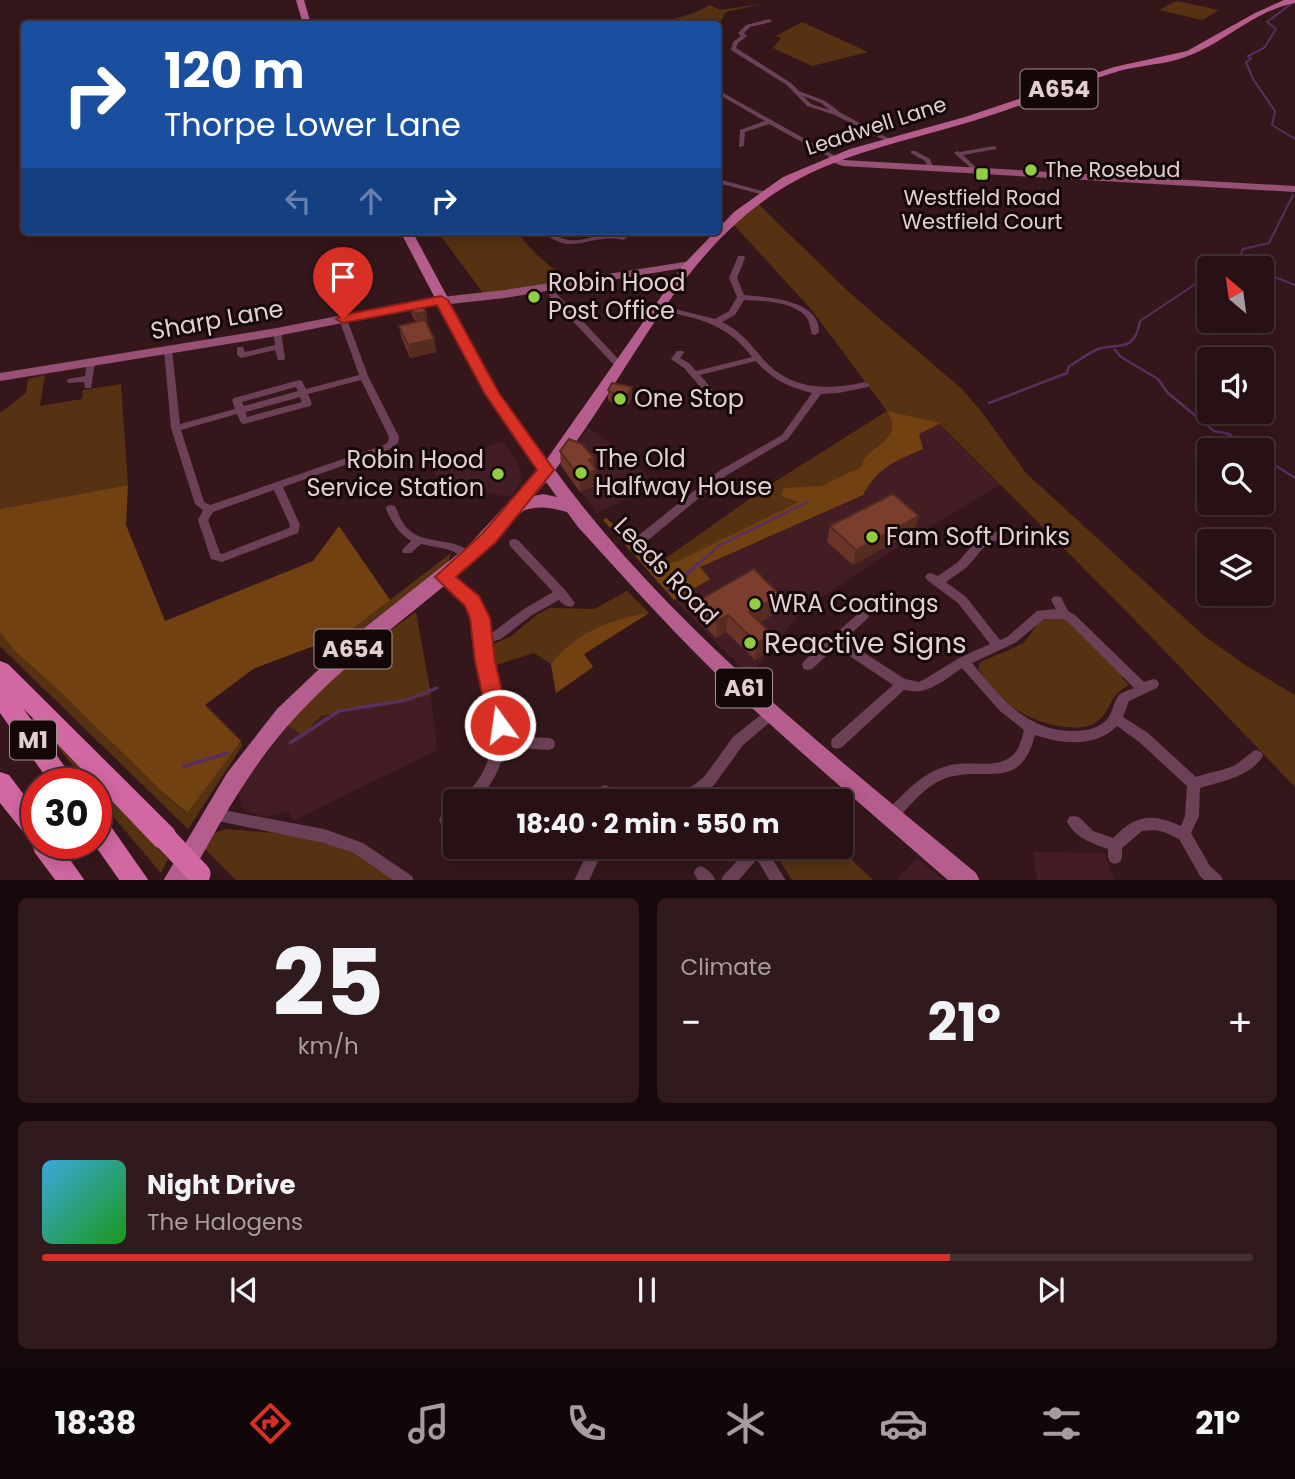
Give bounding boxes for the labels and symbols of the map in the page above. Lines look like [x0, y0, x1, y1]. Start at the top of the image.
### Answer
road number: A654 [1020, 69, 1098, 108]
street label: Leadwell Lane [802, 89, 950, 162]
place label: The Rosebud [1045, 155, 1180, 184]
marker: The Rosebud [1023, 162, 1039, 178]
marker: Westfield Road Westfield Court [974, 166, 990, 182]
place label: Westfield Road Westfield Court [902, 183, 1062, 236]
pin [313, 247, 373, 319]
north arrow [1197, 256, 1274, 332]
place label: Robin Hood Post Office [548, 266, 685, 327]
marker: Robin Hood Post Office [526, 289, 542, 305]
street label: Sharp Lane [148, 292, 286, 347]
place label: One Stop [634, 382, 744, 415]
marker: One Stop [612, 391, 628, 407]
place label: The Old Halfway House [595, 442, 772, 503]
place label: Robin Hood Service Station [306, 443, 484, 504]
marker: The Old Halfway House [573, 465, 589, 481]
marker: Robin Hood Service Station [490, 466, 506, 482]
street label: Leeds Road [607, 510, 726, 632]
place label: Fam Soft Drinks [886, 520, 1070, 553]
marker: Fam Soft Drinks [864, 529, 880, 545]
place label: WRA Coatings [769, 587, 938, 620]
marker: WRA Coatings [747, 596, 763, 612]
place label: Reactive Signs [764, 624, 967, 663]
road number: A654 [314, 629, 392, 668]
marker: Reactive Signs [742, 635, 758, 651]
road number: A61 [716, 668, 772, 708]
position arrow [463, 688, 537, 762]
road number: M1 [10, 720, 56, 760]
speed limit sign: 30 [21, 768, 112, 859]

